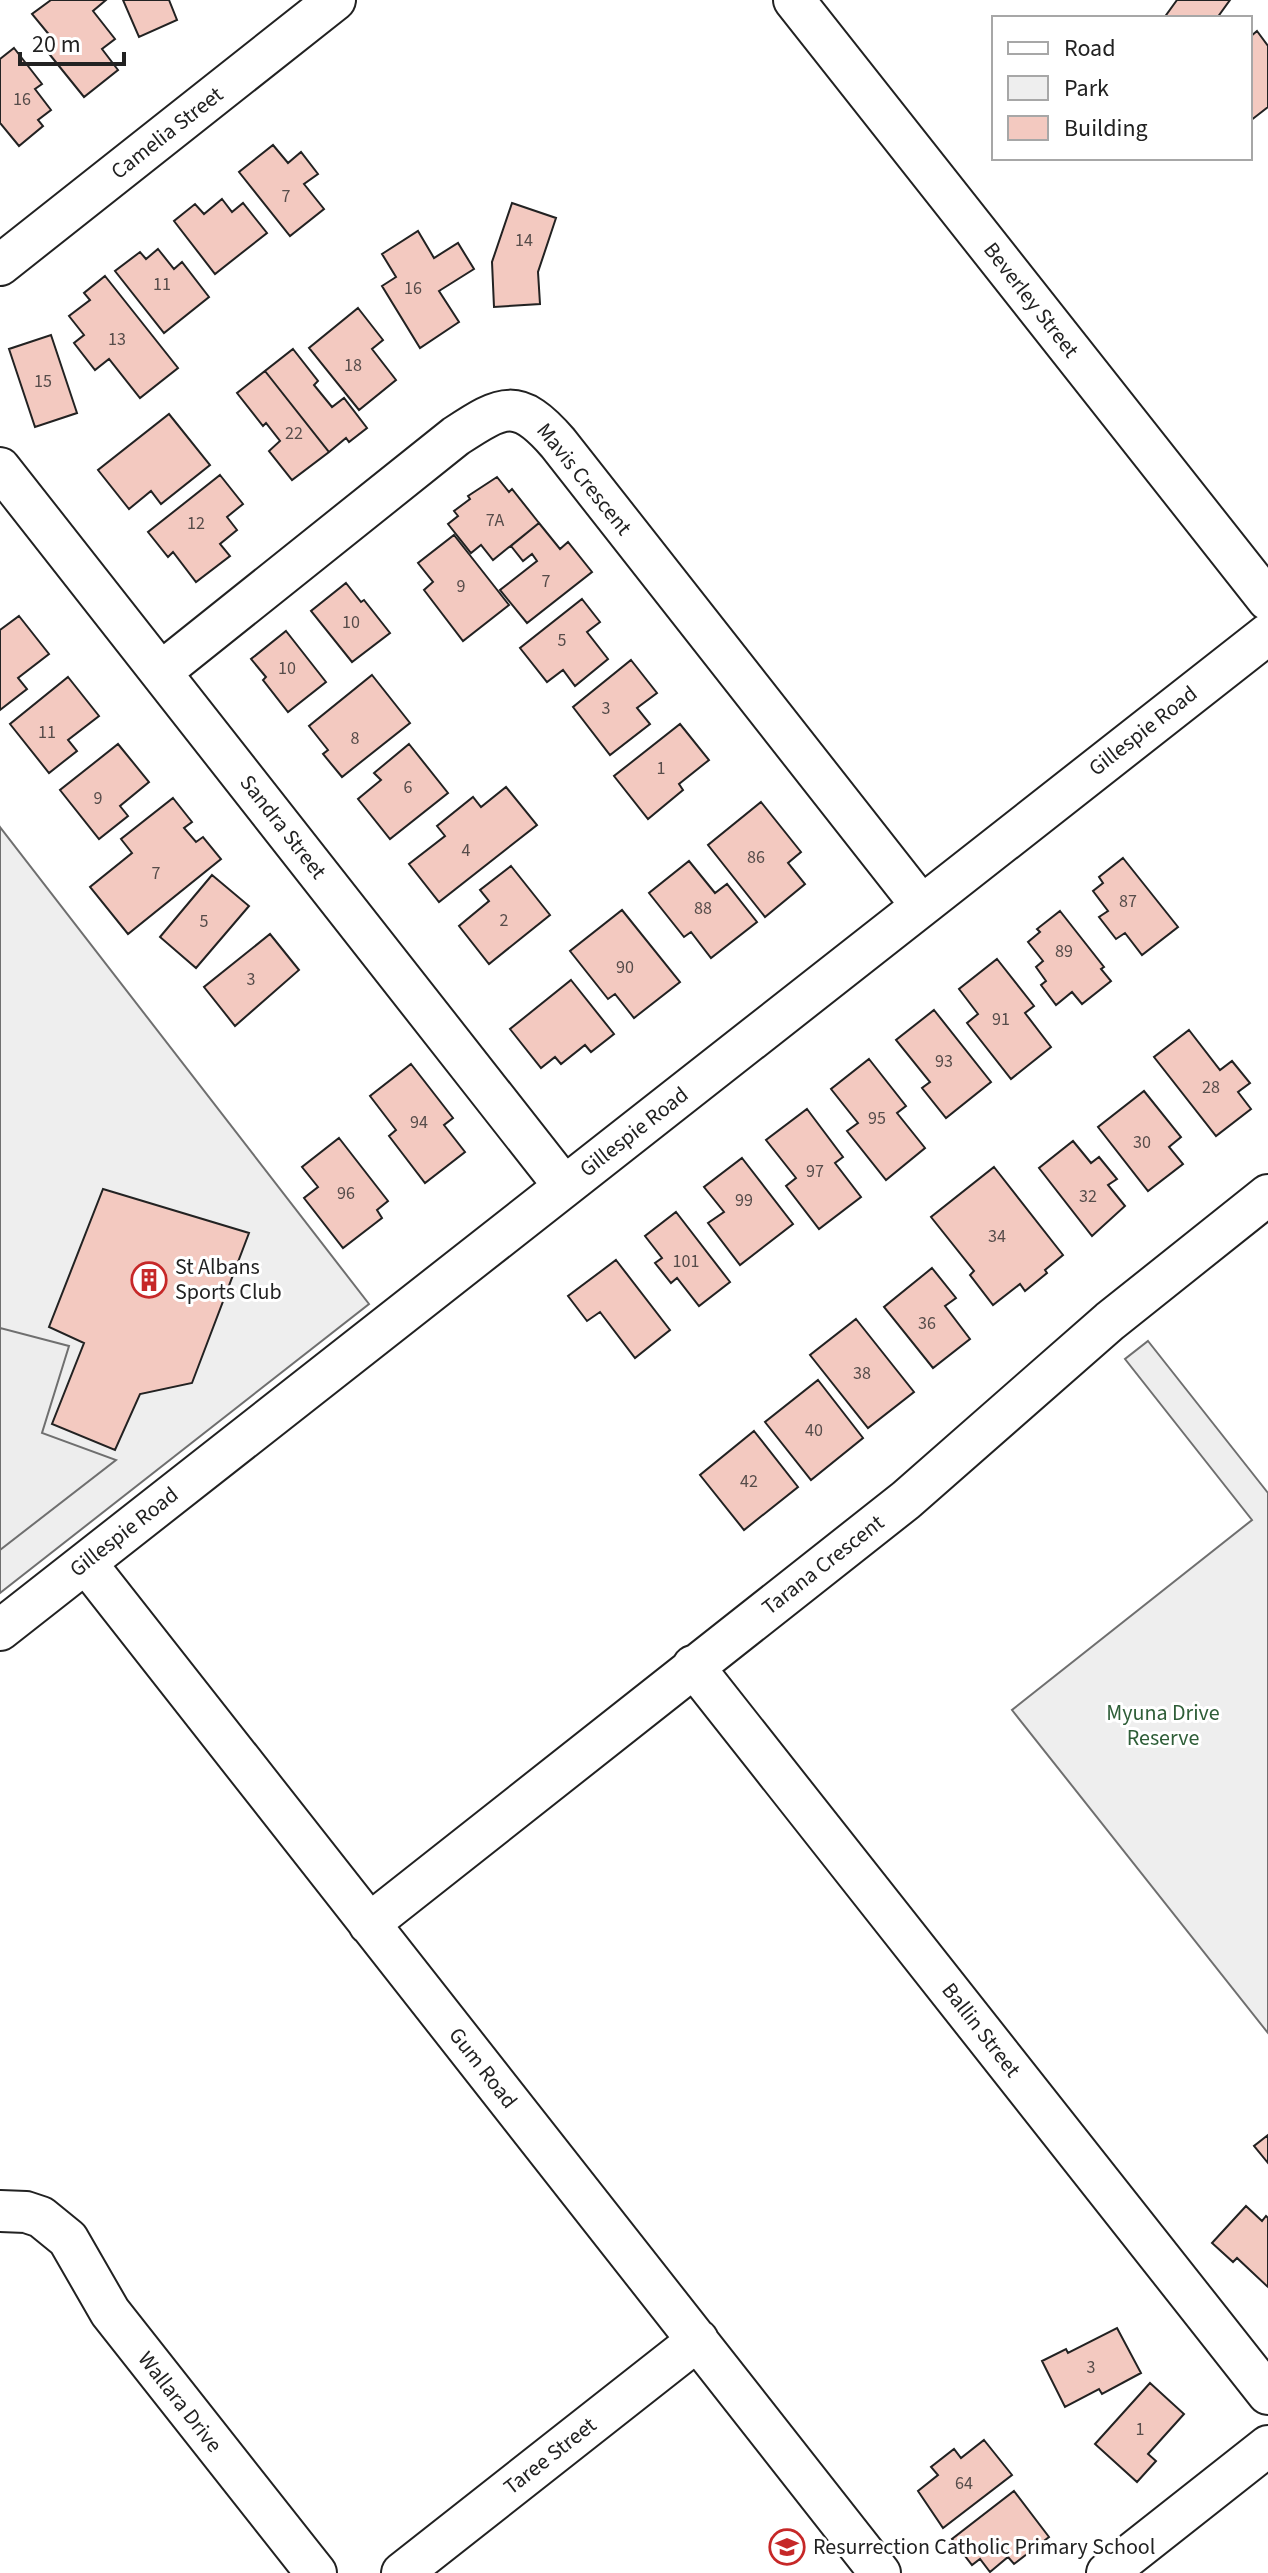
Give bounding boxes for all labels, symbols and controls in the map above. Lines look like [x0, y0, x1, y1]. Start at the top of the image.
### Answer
scale bar [20, 16, 124, 66]
legend [992, 16, 1252, 160]
text: 20 m [32, 27, 81, 62]
text: Road [1064, 31, 1116, 66]
text: Park [1064, 71, 1109, 106]
street label: Camelia Street [104, 79, 230, 187]
house number: 16 [13, 87, 31, 112]
text: Building [1064, 111, 1148, 146]
house number: 7 [282, 184, 291, 209]
house number: 14 [515, 228, 533, 253]
street label: Beverley Street [976, 235, 1087, 365]
house number: 11 [153, 272, 171, 297]
house number: 16 [404, 276, 422, 301]
house number: 13 [108, 327, 126, 352]
house number: 18 [344, 353, 362, 378]
house number: 15 [34, 369, 52, 394]
street label: Mavis Crescent [529, 416, 640, 543]
house number: 22 [285, 421, 303, 446]
house number: 7A [486, 508, 505, 533]
house number: 12 [187, 511, 205, 536]
house number: 7 [542, 569, 551, 594]
house number: 9 [457, 574, 466, 599]
house number: 10 [342, 610, 360, 635]
house number: 5 [558, 628, 567, 653]
house number: 10 [278, 656, 296, 681]
street label: Gillespie Road [1082, 678, 1204, 784]
house number: 3 [602, 696, 611, 721]
house number: 11 [38, 720, 56, 745]
house number: 8 [351, 726, 360, 751]
house number: 1 [657, 756, 665, 781]
street label: Sandra Street [232, 768, 334, 886]
house number: 6 [404, 775, 413, 800]
house number: 9 [94, 786, 103, 811]
house number: 4 [462, 838, 471, 863]
house number: 86 [747, 845, 765, 870]
house number: 7 [152, 861, 161, 886]
house number: 87 [1119, 889, 1137, 914]
house number: 88 [694, 896, 712, 921]
house number: 2 [500, 908, 509, 933]
house number: 5 [200, 909, 209, 934]
house number: 89 [1055, 939, 1073, 964]
house number: 90 [616, 955, 634, 980]
house number: 3 [247, 967, 256, 992]
house number: 91 [992, 1007, 1010, 1032]
house number: 93 [935, 1049, 953, 1074]
house number: 28 [1202, 1075, 1220, 1100]
street label: Gillespie Road [573, 1079, 695, 1185]
house number: 95 [868, 1106, 886, 1131]
house number: 94 [410, 1110, 428, 1135]
house number: 30 [1133, 1130, 1151, 1155]
house number: 97 [806, 1159, 824, 1184]
house number: 96 [337, 1181, 355, 1206]
house number: 32 [1079, 1184, 1097, 1209]
house number: 99 [735, 1188, 753, 1213]
house number: 34 [988, 1224, 1006, 1249]
house number: 101 [673, 1249, 699, 1274]
place label: St Albans Sports Club [175, 1251, 282, 1308]
building icon: St Albans Sports Club [130, 1261, 168, 1299]
house number: 36 [918, 1311, 936, 1336]
house number: 38 [853, 1361, 871, 1386]
house number: 40 [805, 1418, 823, 1443]
house number: 42 [740, 1469, 758, 1494]
street label: Gillespie Road [63, 1479, 185, 1585]
street label: Tarana Crescent [755, 1507, 891, 1623]
park label: Myuna Drive Reserve [1106, 1697, 1220, 1754]
street label: Ballin Street [934, 1976, 1028, 2085]
street label: Gum Road [441, 2021, 525, 2115]
street label: Wallara Drive [130, 2345, 230, 2459]
house number: 3 [1087, 2355, 1096, 2380]
street label: Taree Street [497, 2409, 604, 2502]
house number: 1 [1136, 2417, 1144, 2442]
house number: 64 [955, 2471, 973, 2496]
school or university icon: Resurrection Catholic Primary School [768, 2528, 806, 2566]
place label: Resurrection Catholic Primary School [813, 2531, 1155, 2563]

